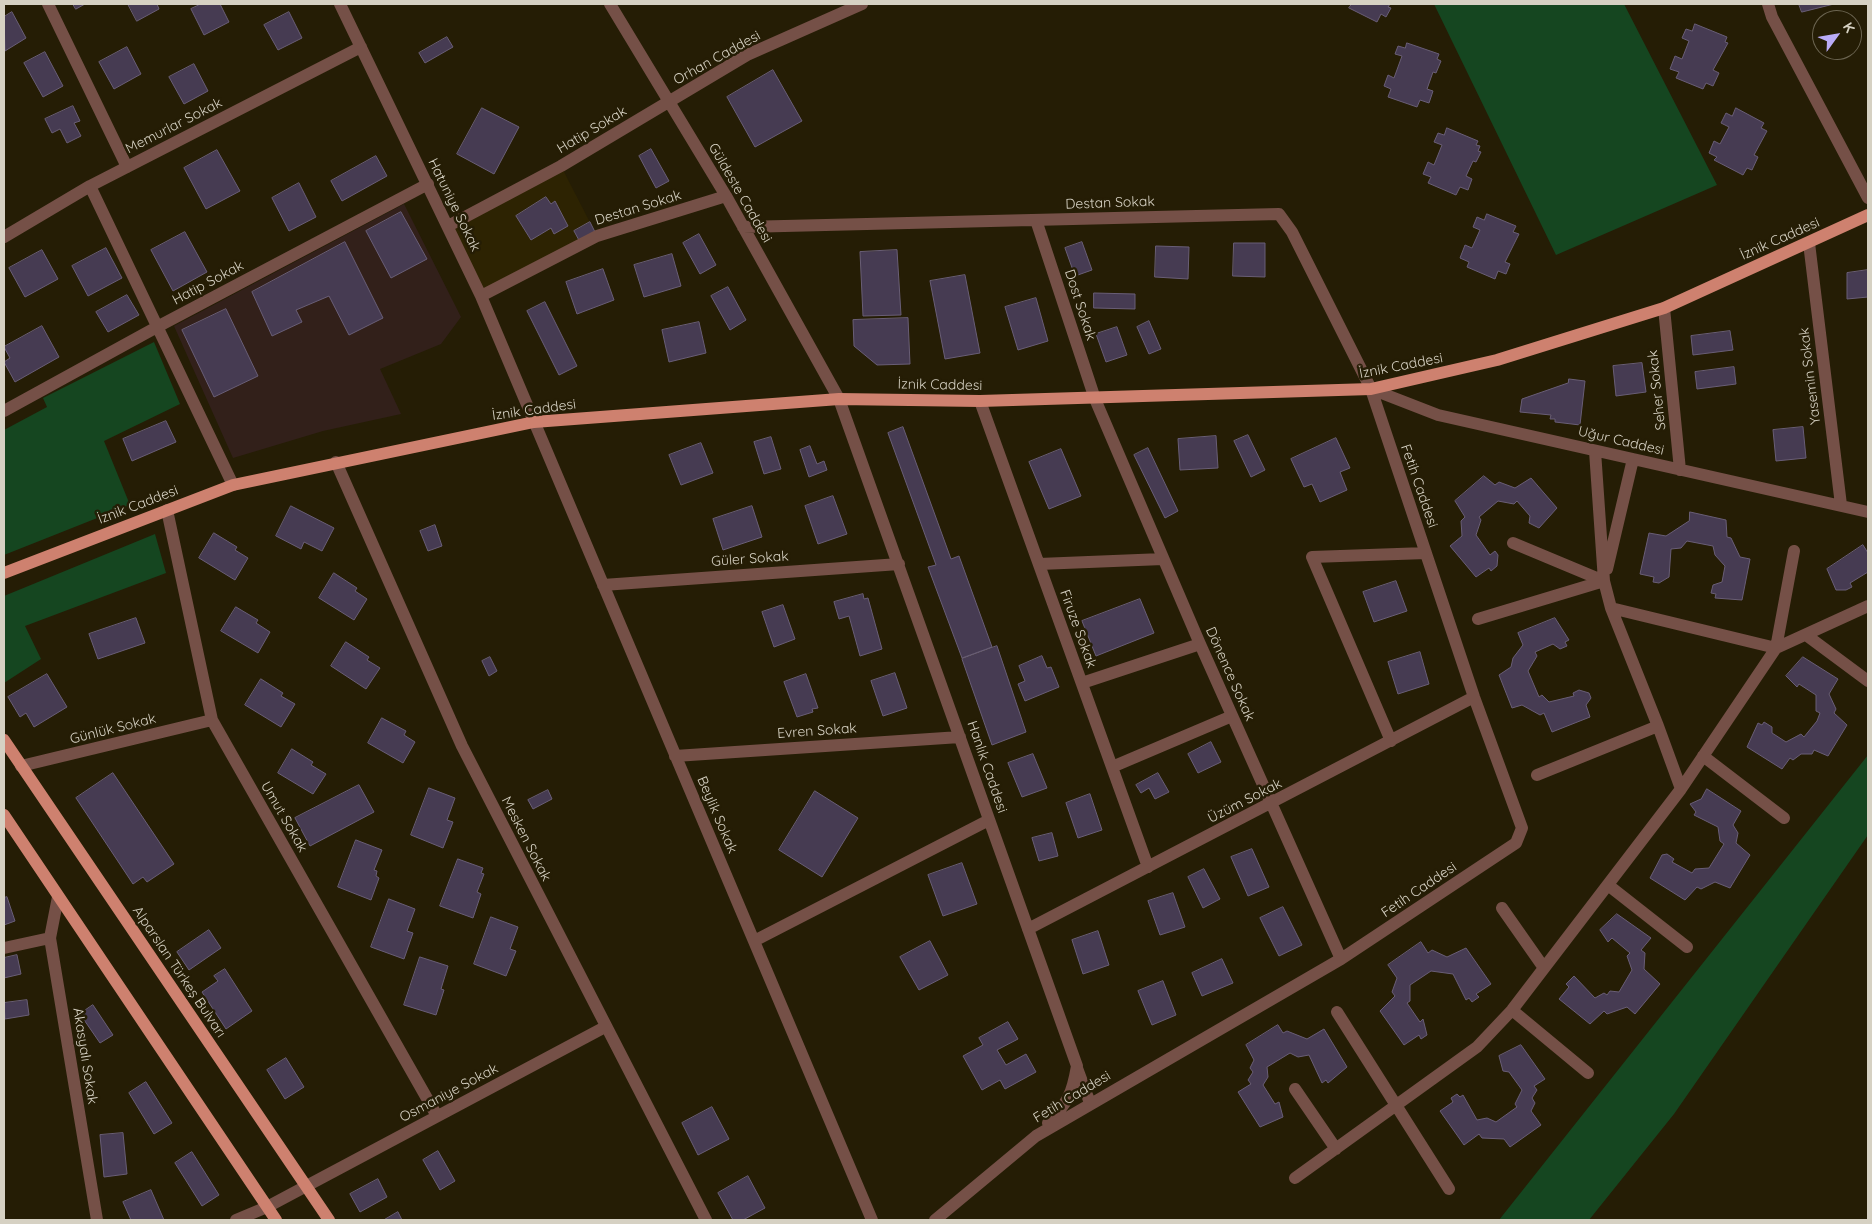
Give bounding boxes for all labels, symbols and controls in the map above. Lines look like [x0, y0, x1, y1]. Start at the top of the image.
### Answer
north arrow [1812, 10, 1862, 60]
text: K [1839, 19, 1859, 36]
street label: Orhan Caddesi [671, 27, 763, 89]
street label: Memurlar Sokak [123, 94, 225, 158]
street label: Hatip Sokak [554, 103, 630, 157]
street label: Güldeste Caddesi [705, 140, 775, 246]
street label: Hatuniye Sokak [424, 156, 484, 254]
street label: Destan Sokak [593, 187, 683, 229]
street label: Destan Sokak [1065, 193, 1155, 213]
street label: İznik Caddesi [1738, 214, 1822, 264]
street label: Hatip Sokak [169, 257, 247, 309]
street label: Dost Sokak [1061, 267, 1099, 343]
street label: Yasemin Sokak [1796, 326, 1824, 426]
street label: Seher Sokak [1644, 349, 1670, 431]
street label: İznik Caddesi [1358, 350, 1444, 382]
street label: İznik Caddesi [898, 376, 982, 394]
street label: İznik Caddesi [491, 396, 577, 424]
street label: Uğur Caddesi [1576, 423, 1666, 459]
street label: Fetih Caddesi [1397, 442, 1441, 530]
street label: İznik Caddesi [95, 482, 181, 528]
street label: Güler Sokak [711, 548, 789, 570]
street label: Firuze Sokak [1056, 587, 1100, 671]
street label: Dönence Sokak [1202, 624, 1258, 724]
street label: Günlük Sokak [68, 710, 158, 748]
street label: Hanlık Caddesi [963, 719, 1011, 815]
street label: Evren Sokak [777, 720, 857, 742]
street label: Beylik Sokak [693, 774, 741, 856]
street label: Üzüm Sokak [1205, 775, 1285, 827]
street label: Umut Sokak [257, 779, 311, 855]
street label: Mesken Sokak [497, 794, 555, 884]
street label: Fetih Caddesi [1378, 859, 1460, 921]
street label: Alparslan Türkeş Bulvarı [129, 903, 229, 1041]
street label: Akasyalı Sokak [69, 1006, 101, 1106]
street label: Osmaniye Sokak [397, 1060, 501, 1126]
street label: Fetih Caddesi [1030, 1067, 1114, 1127]

